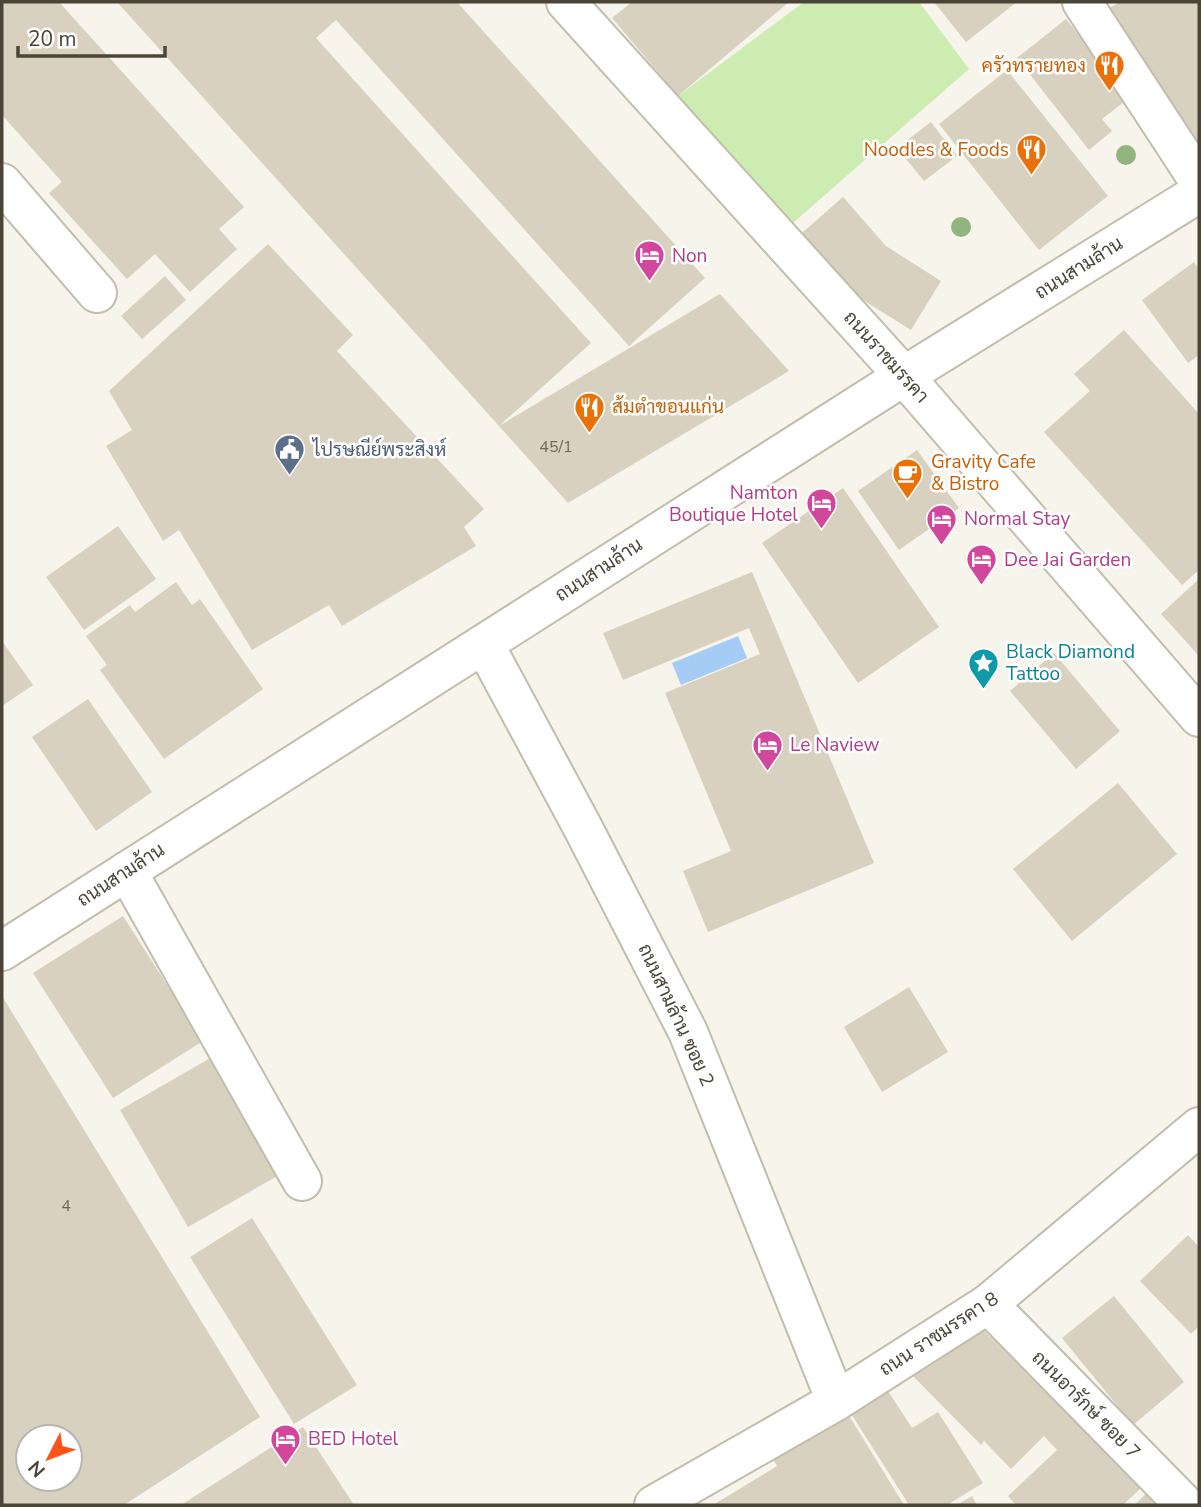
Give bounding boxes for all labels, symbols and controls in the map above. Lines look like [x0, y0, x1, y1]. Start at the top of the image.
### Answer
scale bar [18, 14, 164, 58]
text: 20 m [28, 25, 77, 53]
restaurant icon: ครัวทรายทอง [1092, 49, 1126, 93]
place label: ครัวทรายทอง [982, 53, 1086, 79]
restaurant icon: Noodles & Foods [1015, 133, 1049, 177]
place label: Noodles & Foods [864, 137, 1009, 163]
street label: ถนนสามล้าน [1030, 231, 1128, 305]
hotel icon: Non [632, 239, 666, 283]
place label: Non [672, 243, 707, 269]
street label: ถนนราชมรรคา [838, 305, 934, 409]
restaurant icon: ส้มตำขอนแก่น [572, 390, 606, 434]
place label: ส้มตำขอนแก่น [612, 394, 724, 420]
public building icon: ไปรษณีย์พระสิงห์ [273, 433, 307, 477]
house number: 45/1 [539, 436, 573, 458]
place label: ไปรษณีย์พระสิงห์ [311, 437, 446, 463]
place label: Gravity Cafe & Bistro [931, 449, 1036, 497]
cafe icon: Gravity Cafe & Bistro [891, 456, 925, 500]
place label: Namton Boutique Hotel [669, 480, 798, 528]
hotel icon: Namton Boutique Hotel [804, 487, 838, 531]
hotel icon: Normal Stay [924, 502, 958, 546]
place label: Normal Stay [964, 506, 1071, 532]
street label: ถนนสามล้าน [550, 532, 648, 608]
hotel icon: Dee Jai Garden [964, 543, 998, 587]
place label: Dee Jai Garden [1004, 547, 1131, 573]
place label: Black Diamond Tattoo [1006, 639, 1135, 687]
place icon: Black Diamond Tattoo [966, 646, 1000, 690]
hotel icon: Le Naview [750, 728, 784, 772]
place label: Le Naview [790, 732, 879, 758]
street label: ถนนสามล้าน [72, 837, 170, 913]
street label: ถนนสามล้าน ซอย 2 [632, 940, 720, 1090]
house number: 4 [61, 1195, 71, 1217]
street label: ถนน ราชมรรคา 8 [874, 1286, 1004, 1382]
street label: ถนนอารักษ์ ซอย 7 [1026, 1345, 1146, 1465]
hotel icon: BED Hotel [268, 1422, 302, 1466]
north arrow [14, 1423, 84, 1493]
place label: BED Hotel [308, 1426, 398, 1452]
text: N [23, 1455, 52, 1483]

